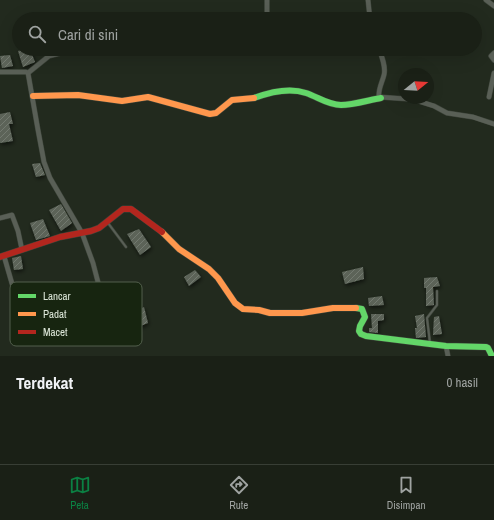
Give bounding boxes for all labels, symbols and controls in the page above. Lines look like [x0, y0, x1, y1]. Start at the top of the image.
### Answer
search box [12, 12, 482, 56]
icon: search [26, 23, 48, 45]
text: Cari di sini [58, 24, 118, 45]
north arrow [398, 68, 434, 104]
legend [10, 282, 142, 346]
text: Lancar [43, 289, 71, 303]
text: Padat [43, 307, 67, 321]
text: Macet [43, 325, 68, 339]
text: Terdekat [16, 371, 73, 394]
text: 0 hasil [447, 374, 478, 391]
tab: Peta [69, 474, 91, 512]
tab: Rute [228, 474, 250, 512]
tab: Disimpan [387, 474, 425, 512]

